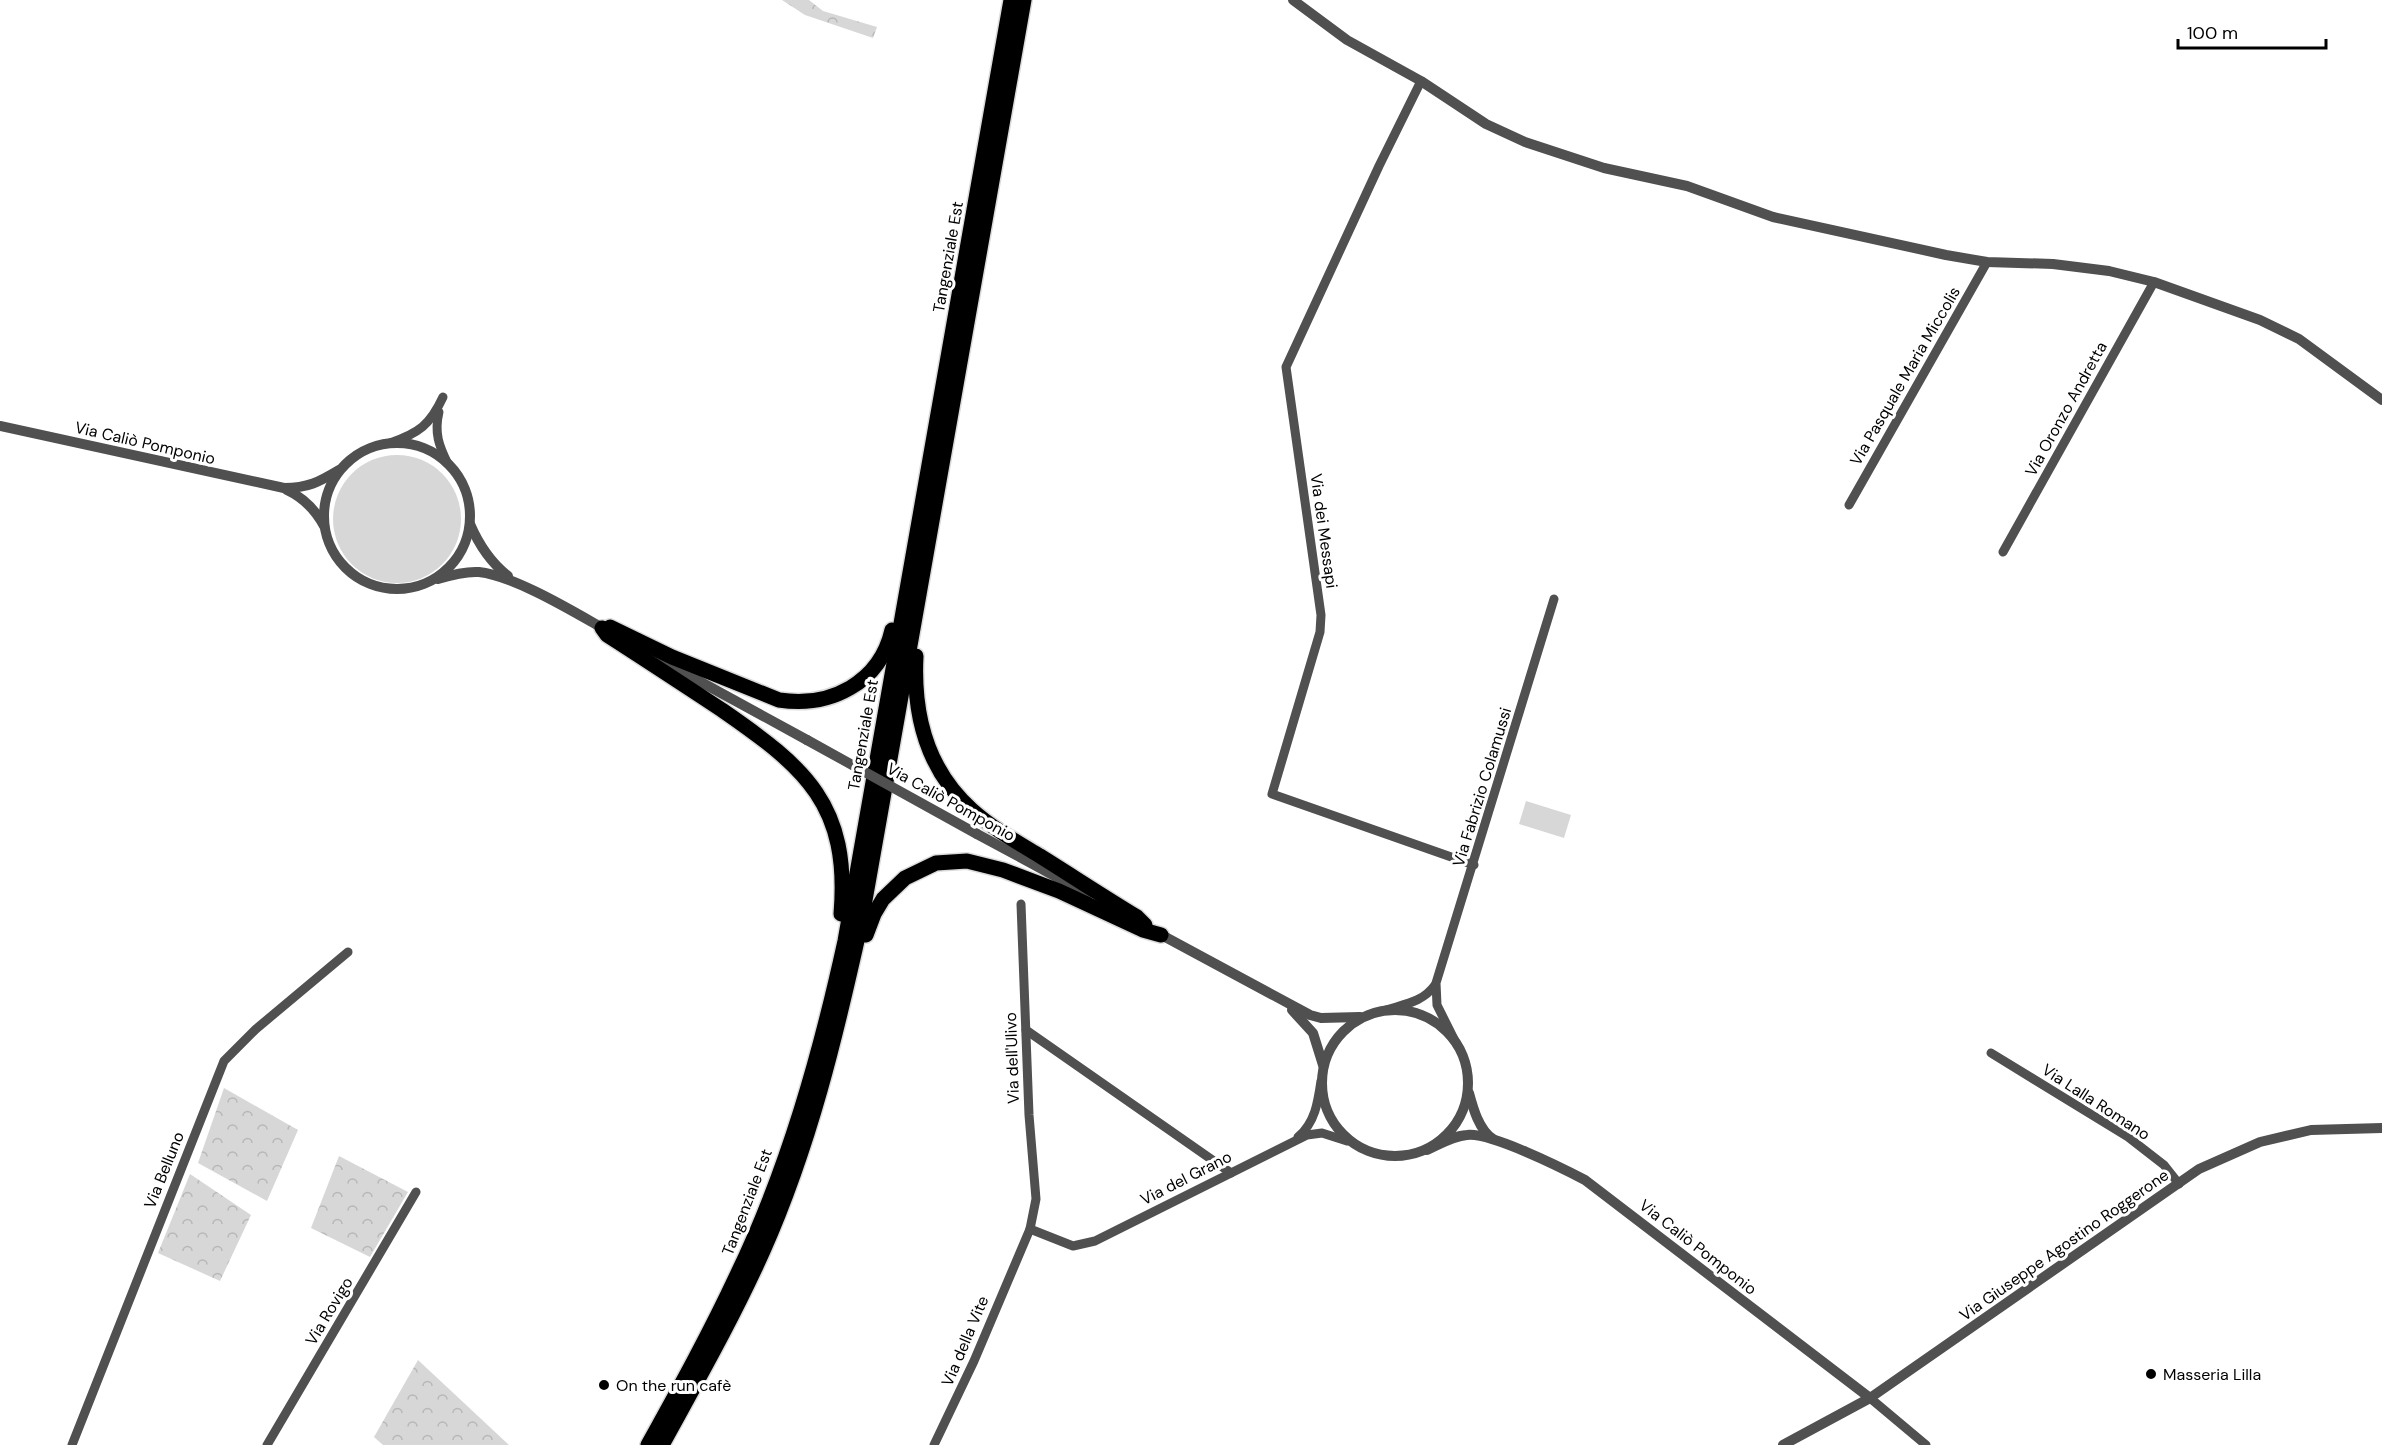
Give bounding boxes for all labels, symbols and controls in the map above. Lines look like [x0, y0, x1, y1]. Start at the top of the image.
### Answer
scale bar [2178, 12, 2326, 50]
text: 100 m [2187, 21, 2238, 45]
street label: Tangenziale Est [928, 200, 968, 314]
street label: Via Pasquale Maria Miccolis [1845, 283, 1965, 469]
street label: Via Oronzo Andretta [2020, 338, 2112, 480]
street label: Via Caliò Pomponio [73, 417, 217, 469]
street label: Via dei Messapi [1306, 472, 1342, 590]
street label: Tangenziale Est [843, 678, 883, 792]
street label: Via Fabrizio Colamussi [1448, 705, 1516, 869]
street label: Via Caliò Pomponio [883, 758, 1019, 846]
street label: Via dell'Ulivo [1000, 1012, 1024, 1104]
street label: Via Lalla Romano [2038, 1059, 2154, 1145]
street label: Via Belluno [139, 1128, 189, 1212]
street label: Tangenziale Est [717, 1146, 777, 1258]
street label: Via del Grano [1137, 1146, 1235, 1210]
street label: Via Giuseppe Agostino Roggerone [1955, 1164, 2173, 1326]
street label: Via Caliò Pomponio [1635, 1195, 1761, 1299]
street label: Via Rovigo [300, 1273, 358, 1349]
street label: Via della Vite [937, 1293, 993, 1389]
place label: Masseria Lilla [2163, 1364, 2261, 1385]
marker: Masseria Lilla [2144, 1367, 2158, 1381]
place label: On the run cafè [616, 1375, 731, 1396]
marker: On the run cafè [597, 1378, 611, 1392]

